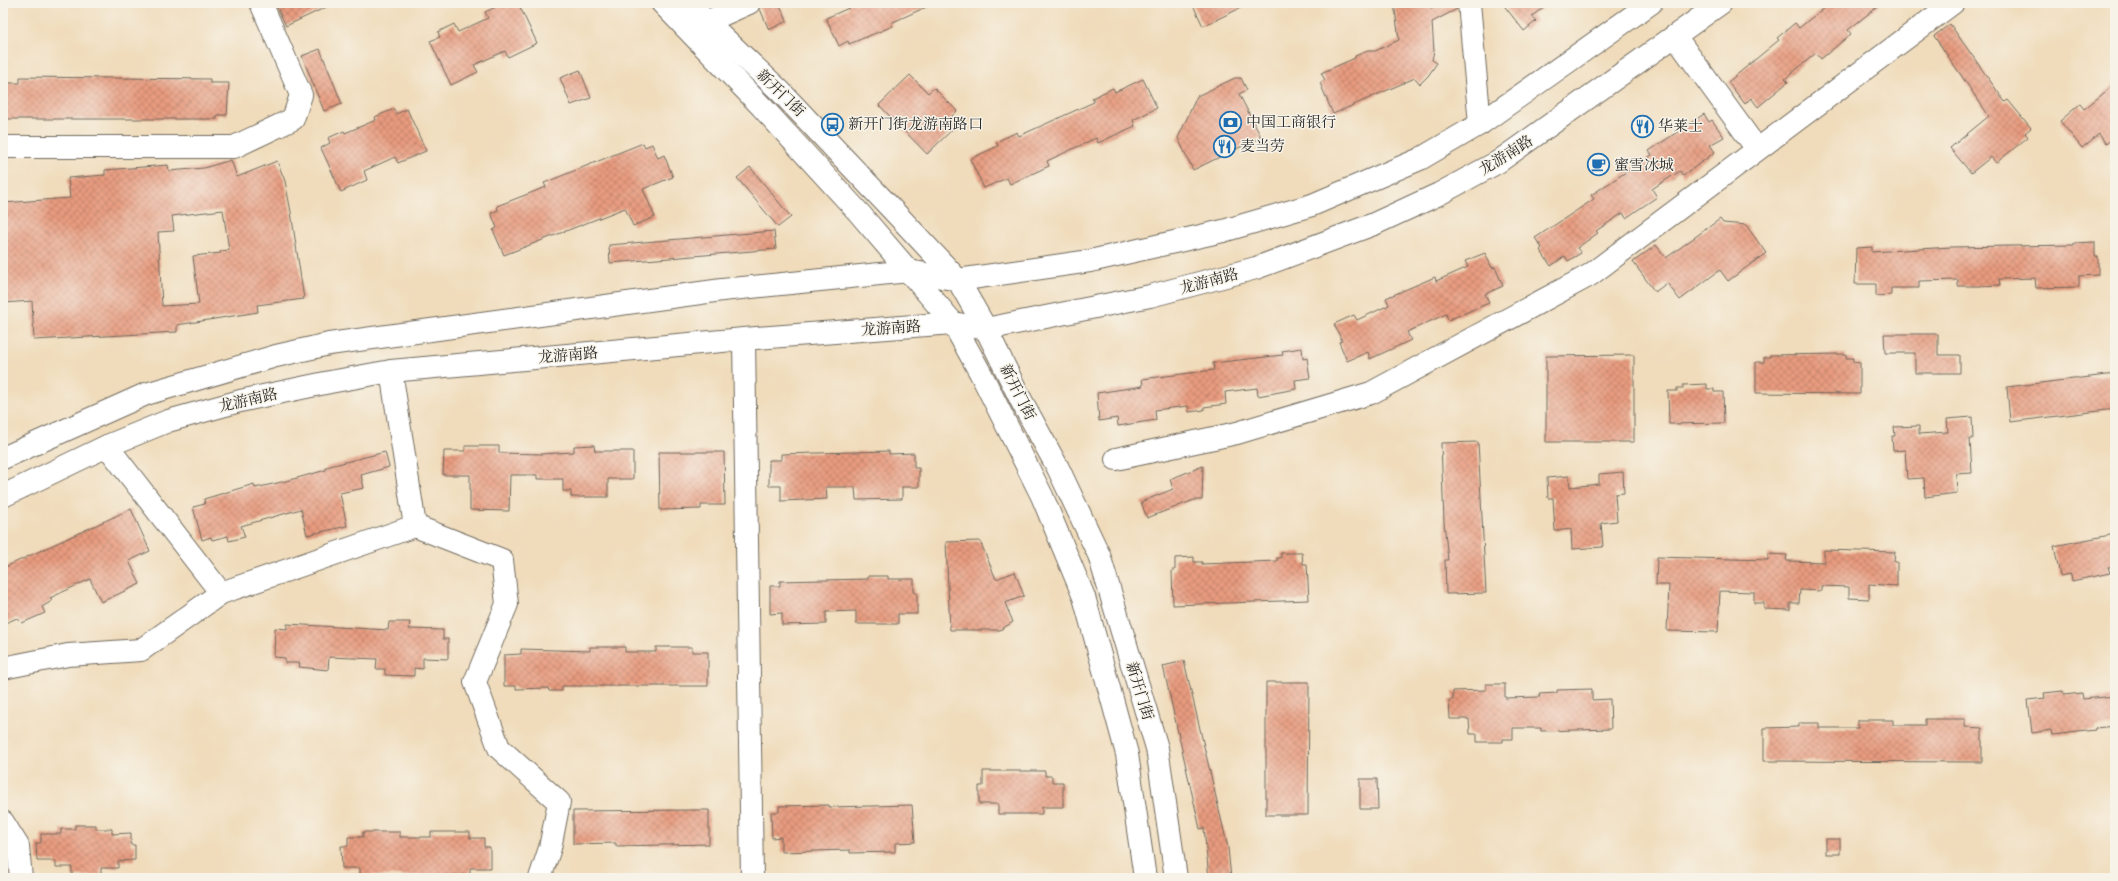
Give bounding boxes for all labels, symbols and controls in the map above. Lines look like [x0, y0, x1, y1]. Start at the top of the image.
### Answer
street label: 新开门街 [753, 65, 810, 120]
bank icon: 中国工商银行 [1218, 109, 1244, 135]
bus stop icon: 新开门街龙游南路口 [819, 111, 845, 137]
place label: 中国工商银行 [1246, 112, 1336, 131]
restaurant icon: 华莱士 [1629, 113, 1655, 139]
place label: 新开门街龙游南路口 [848, 114, 983, 133]
place label: 华莱士 [1658, 116, 1703, 135]
street label: 龙游南路 [1475, 131, 1536, 179]
restaurant icon: 麦当劳 [1211, 133, 1237, 159]
place label: 麦当劳 [1240, 136, 1285, 155]
cafe icon: 蜜雪冰城 [1586, 152, 1612, 178]
place label: 蜜雪冰城 [1614, 155, 1674, 174]
street label: 龙游南路 [1177, 264, 1240, 297]
street label: 龙游南路 [860, 316, 922, 339]
street label: 龙游南路 [537, 342, 599, 367]
street label: 新开门街 [996, 361, 1041, 423]
street label: 龙游南路 [217, 384, 279, 416]
street label: 新开门街 [1123, 659, 1158, 722]

